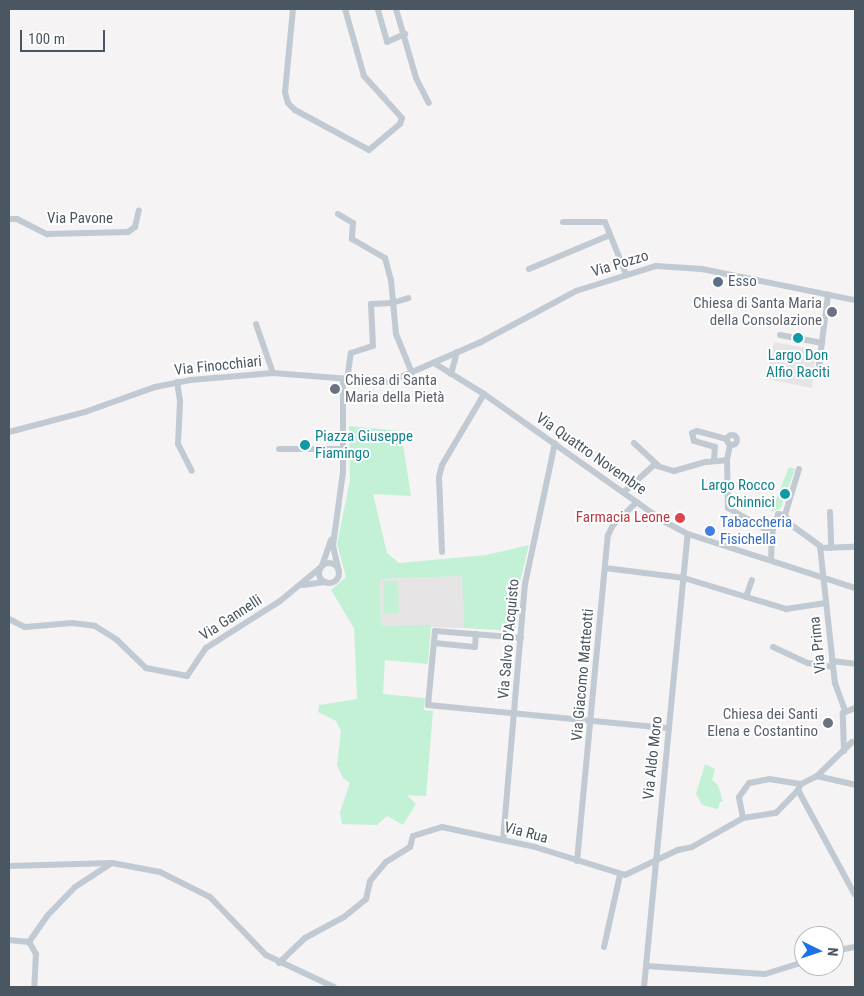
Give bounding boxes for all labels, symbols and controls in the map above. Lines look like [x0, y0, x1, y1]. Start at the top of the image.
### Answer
scale bar [22, 20, 108, 52]
text: 100 m [28, 30, 65, 48]
street label: Via Pavone [47, 210, 113, 228]
street label: Via Pozzo [589, 247, 651, 281]
place label: Esso [728, 273, 757, 291]
marker: Esso [712, 276, 724, 288]
place label: Chiesa di Santa Maria della Consolazione [693, 294, 822, 329]
marker: Chiesa di Santa Maria della Consolazione [826, 306, 838, 318]
marker: Largo Don Alfio Raciti [792, 332, 804, 344]
place label: Largo Don Alfio Raciti [766, 346, 830, 381]
street label: Via Finocchiari [173, 352, 263, 380]
place label: Chiesa di Santa Maria della Pietà [345, 371, 445, 406]
marker: Chiesa di Santa Maria della Pietà [329, 383, 341, 395]
street label: Via Quattro Novembre [532, 409, 650, 499]
place label: Piazza Giuseppe Fiamingo [315, 427, 413, 462]
marker: Piazza Giuseppe Fiamingo [299, 439, 311, 451]
place label: Largo Rocco Chinnici [701, 476, 775, 511]
marker: Largo Rocco Chinnici [779, 488, 791, 500]
place label: Farmacia Leone [576, 509, 670, 527]
marker: Farmacia Leone [674, 512, 686, 524]
place label: Tabaccheria Fisichella [720, 513, 792, 548]
marker: Tabaccheria Fisichella [704, 525, 716, 537]
street label: Via Salvo D'Acquisto [495, 578, 523, 700]
street label: Via Gannelli [197, 591, 265, 645]
street label: Via Giacomo Matteotti [568, 608, 598, 742]
street label: Via Prima [806, 616, 830, 674]
place label: Chiesa dei Santi Elena e Costantino [707, 705, 818, 740]
street label: Via Aldo Moro [640, 715, 666, 801]
marker: Chiesa dei Santi Elena e Costantino [822, 717, 834, 729]
street label: Via Rua [502, 818, 550, 848]
north arrow [794, 926, 844, 976]
text: N [825, 947, 841, 957]

